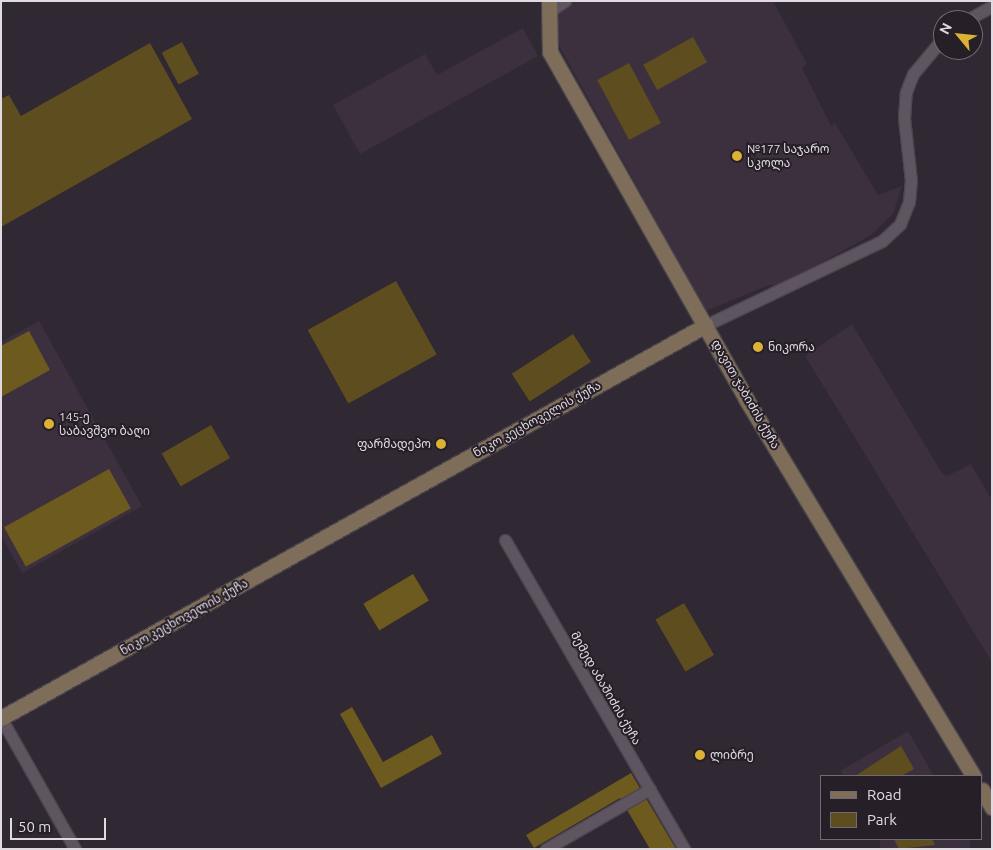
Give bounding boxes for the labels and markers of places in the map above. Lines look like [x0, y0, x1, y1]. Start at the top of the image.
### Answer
place label: №177 საჯარო სკოლა [747, 142, 829, 170]
marker: №177 საჯარო სკოლა [731, 150, 743, 162]
place label: ნიკორა [768, 340, 815, 354]
marker: ნიკორა [752, 341, 764, 353]
place label: 145-ე საბავშვო ბაღი [59, 410, 150, 438]
marker: 145-ე საბავშვო ბაღი [43, 418, 55, 430]
place label: ფარმადეპო [357, 437, 431, 451]
marker: ფარმადეპო [435, 438, 447, 450]
place label: ლიბრე [710, 748, 754, 762]
marker: ლიბრე [694, 749, 706, 761]

